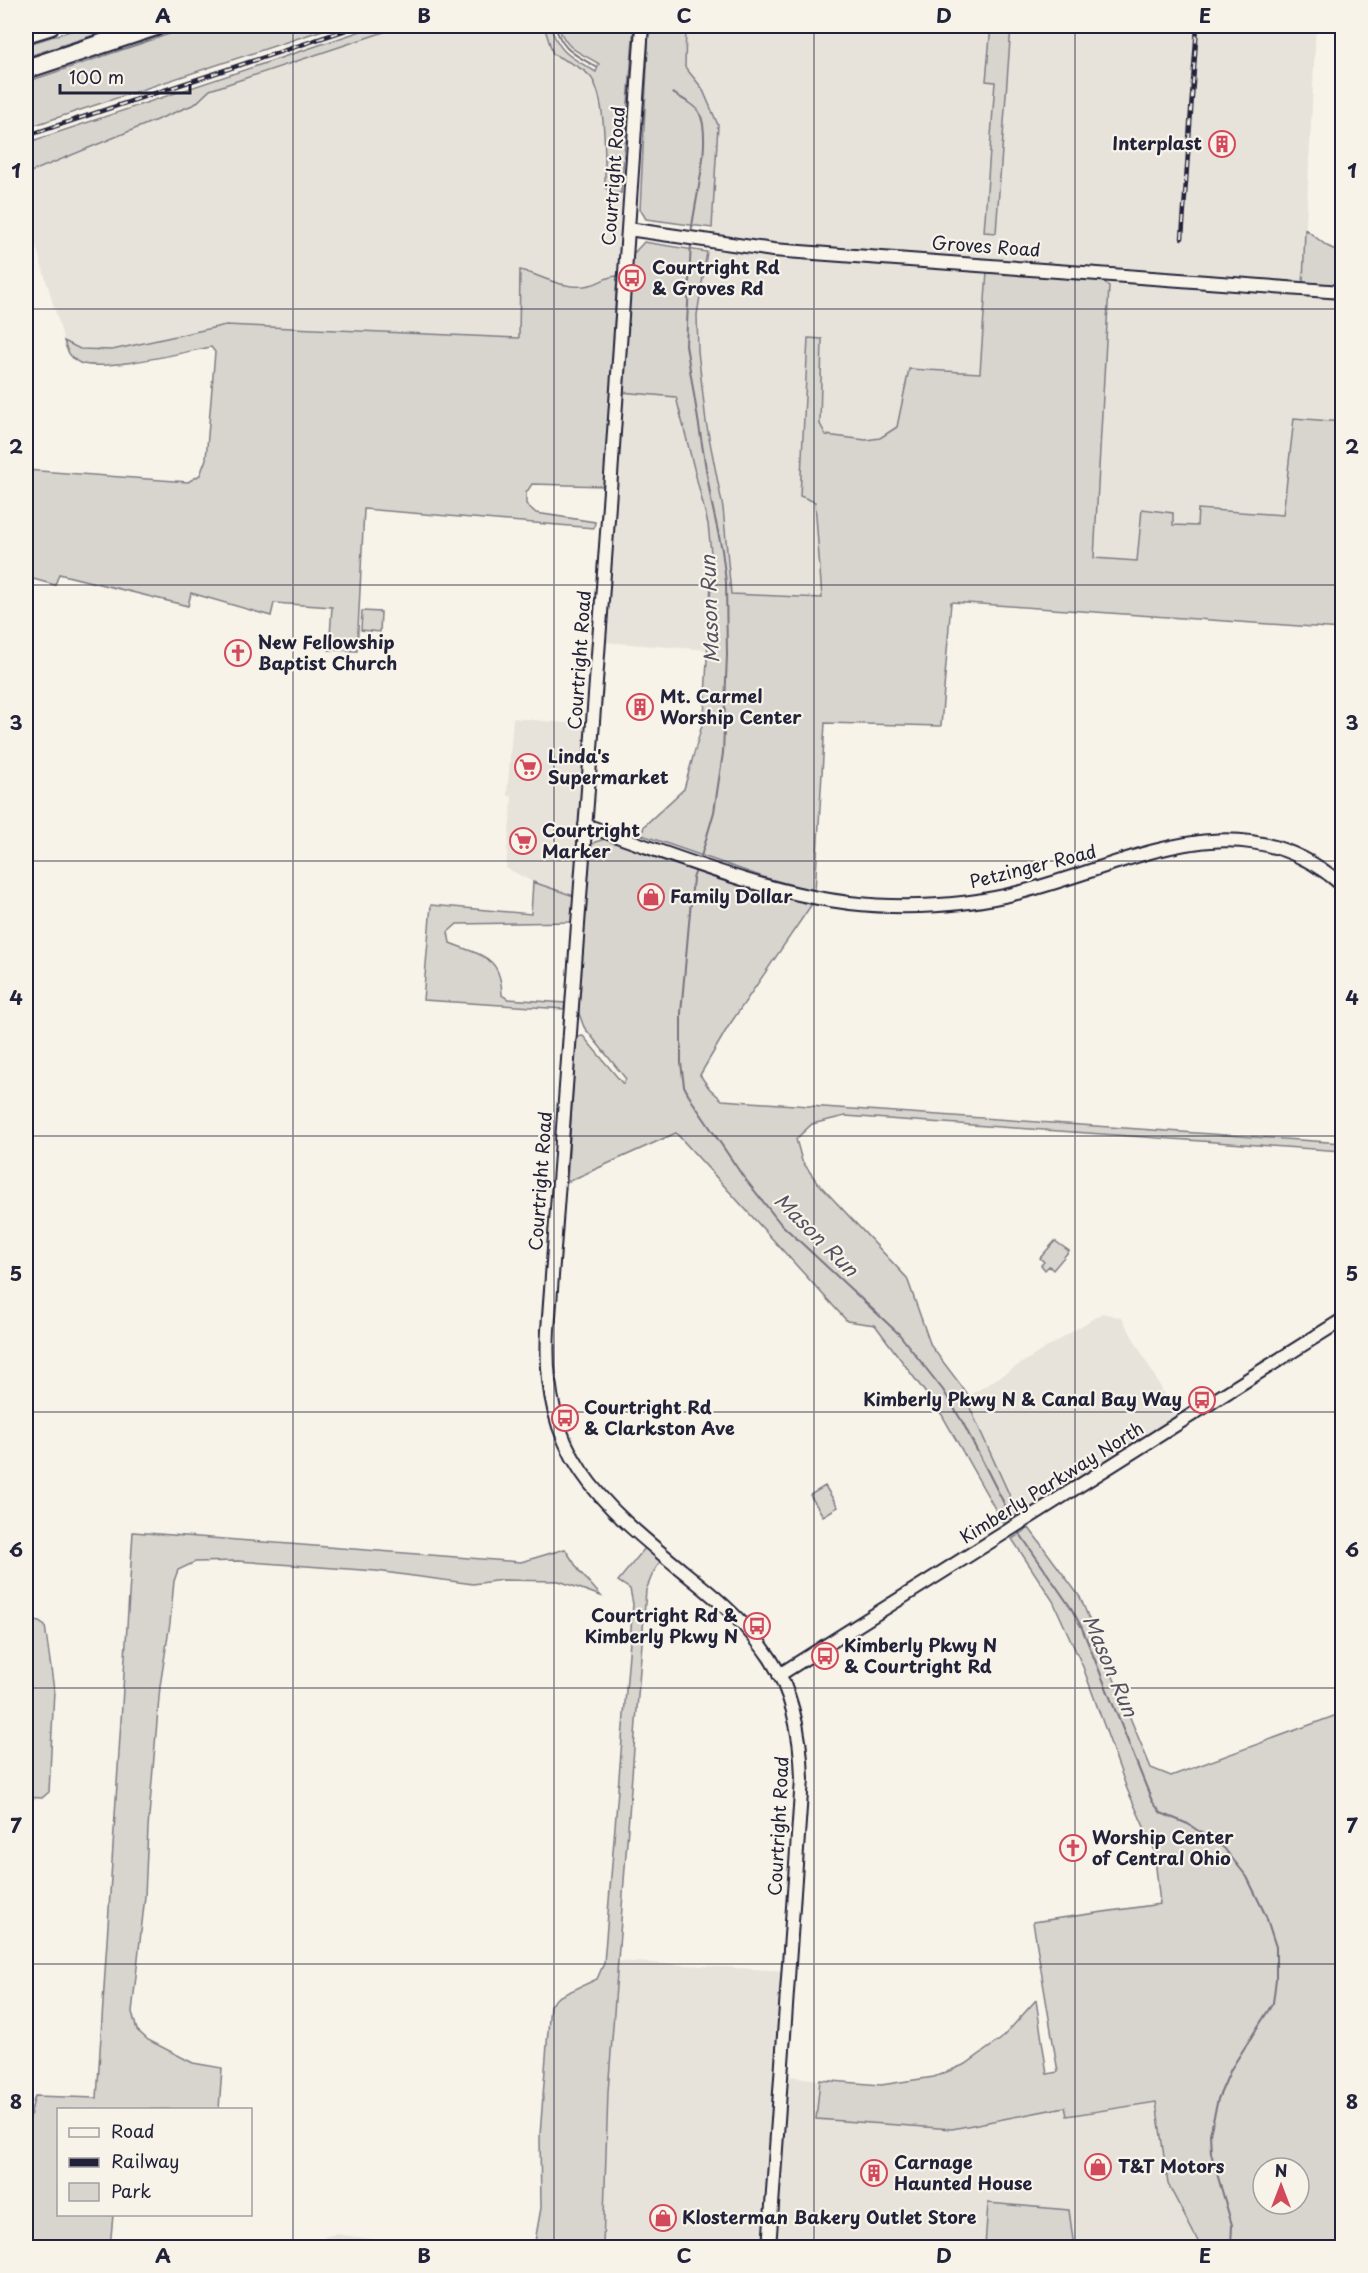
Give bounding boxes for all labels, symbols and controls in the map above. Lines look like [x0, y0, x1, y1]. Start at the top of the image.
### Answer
text: A [155, 0, 171, 30]
text: B [417, 0, 431, 30]
text: C [676, 0, 692, 30]
text: D [936, 0, 952, 30]
text: E [1199, 0, 1211, 30]
scale bar [60, 57, 190, 95]
text: 100 m [69, 63, 124, 90]
street label: Courtright Road [594, 105, 631, 247]
place label: Interplast [1112, 129, 1203, 156]
building icon: Interplast [1207, 129, 1237, 159]
text: 1 [11, 155, 21, 185]
text: 1 [1347, 155, 1357, 185]
street label: Groves Road [931, 228, 1041, 263]
place label: Courtright Rd & Groves Rd [652, 253, 780, 301]
bus stop icon: Courtright Rd & Groves Rd [617, 263, 647, 293]
text: 2 [9, 431, 23, 461]
text: 2 [1345, 431, 1359, 461]
water label: Mason Run [692, 554, 726, 663]
street label: Courtright Road [560, 589, 597, 731]
place label: New Fellowship Baptist Church [258, 628, 397, 676]
church icon: New Fellowship Baptist Church [223, 638, 253, 668]
place label: Mt. Carmel Worship Center [660, 682, 802, 730]
building icon: Mt. Carmel Worship Center [625, 692, 655, 722]
text: 3 [9, 707, 23, 737]
text: 3 [1345, 707, 1359, 737]
place label: Linda's Supermarket [548, 742, 669, 790]
supermarket icon: Linda's Supermarket [513, 752, 543, 782]
place label: Courtright Marker [542, 816, 640, 864]
supermarket icon: Courtright Marker [508, 826, 538, 856]
street label: Petzinger Road [966, 837, 1099, 894]
shop icon: Family Dollar [636, 882, 666, 912]
place label: Family Dollar [670, 882, 793, 909]
text: 4 [9, 982, 23, 1012]
text: 4 [1345, 982, 1359, 1012]
street label: Courtright Road [521, 1110, 558, 1252]
water label: Mason Run [768, 1186, 866, 1284]
text: 5 [10, 1258, 22, 1288]
text: 5 [1346, 1258, 1358, 1288]
place label: Kimberly Pkwy N & Canal Bay Way [863, 1385, 1182, 1412]
bus stop icon: Kimberly Pkwy N & Canal Bay Way [1187, 1385, 1217, 1415]
place label: Courtright Rd & Clarkston Ave [584, 1393, 735, 1441]
bus stop icon: Courtright Rd & Clarkston Ave [550, 1403, 580, 1433]
street label: Kimberly Parkway North [954, 1414, 1148, 1549]
text: 6 [9, 1534, 23, 1564]
text: 6 [1345, 1534, 1359, 1564]
place label: Courtright Rd & Kimberly Pkwy N [585, 1601, 738, 1649]
water label: Mason Run [1076, 1610, 1146, 1722]
bus stop icon: Courtright Rd & Kimberly Pkwy N [742, 1611, 772, 1641]
place label: Kimberly Pkwy N & Courtright Rd [844, 1631, 997, 1679]
bus stop icon: Kimberly Pkwy N & Courtright Rd [810, 1641, 840, 1671]
street label: Courtright Road [760, 1755, 795, 1896]
text: 7 [10, 1810, 22, 1840]
text: 7 [1346, 1810, 1358, 1840]
place label: Worship Center of Central Ohio [1092, 1823, 1234, 1871]
church icon: Worship Center of Central Ohio [1058, 1833, 1088, 1863]
text: 8 [10, 2086, 22, 2116]
text: 8 [1346, 2086, 1358, 2116]
legend [57, 2108, 252, 2216]
text: Road [111, 2117, 155, 2144]
text: Railway [111, 2147, 179, 2174]
place label: Carnage Haunted House [894, 2148, 1033, 2196]
shop icon: T&T Motors [1083, 2152, 1113, 2182]
place label: T&T Motors [1118, 2152, 1225, 2179]
north arrow [1251, 2156, 1311, 2216]
building icon: Carnage Haunted House [859, 2158, 889, 2188]
text: N [1275, 2158, 1287, 2182]
text: Park [111, 2177, 151, 2204]
shop icon: Klosterman Bakery Outlet Store [648, 2203, 678, 2233]
place label: Klosterman Bakery Outlet Store [682, 2203, 977, 2230]
text: A [155, 2240, 171, 2270]
text: B [417, 2240, 431, 2270]
text: C [676, 2240, 692, 2270]
text: D [936, 2240, 952, 2270]
text: E [1199, 2240, 1211, 2270]

